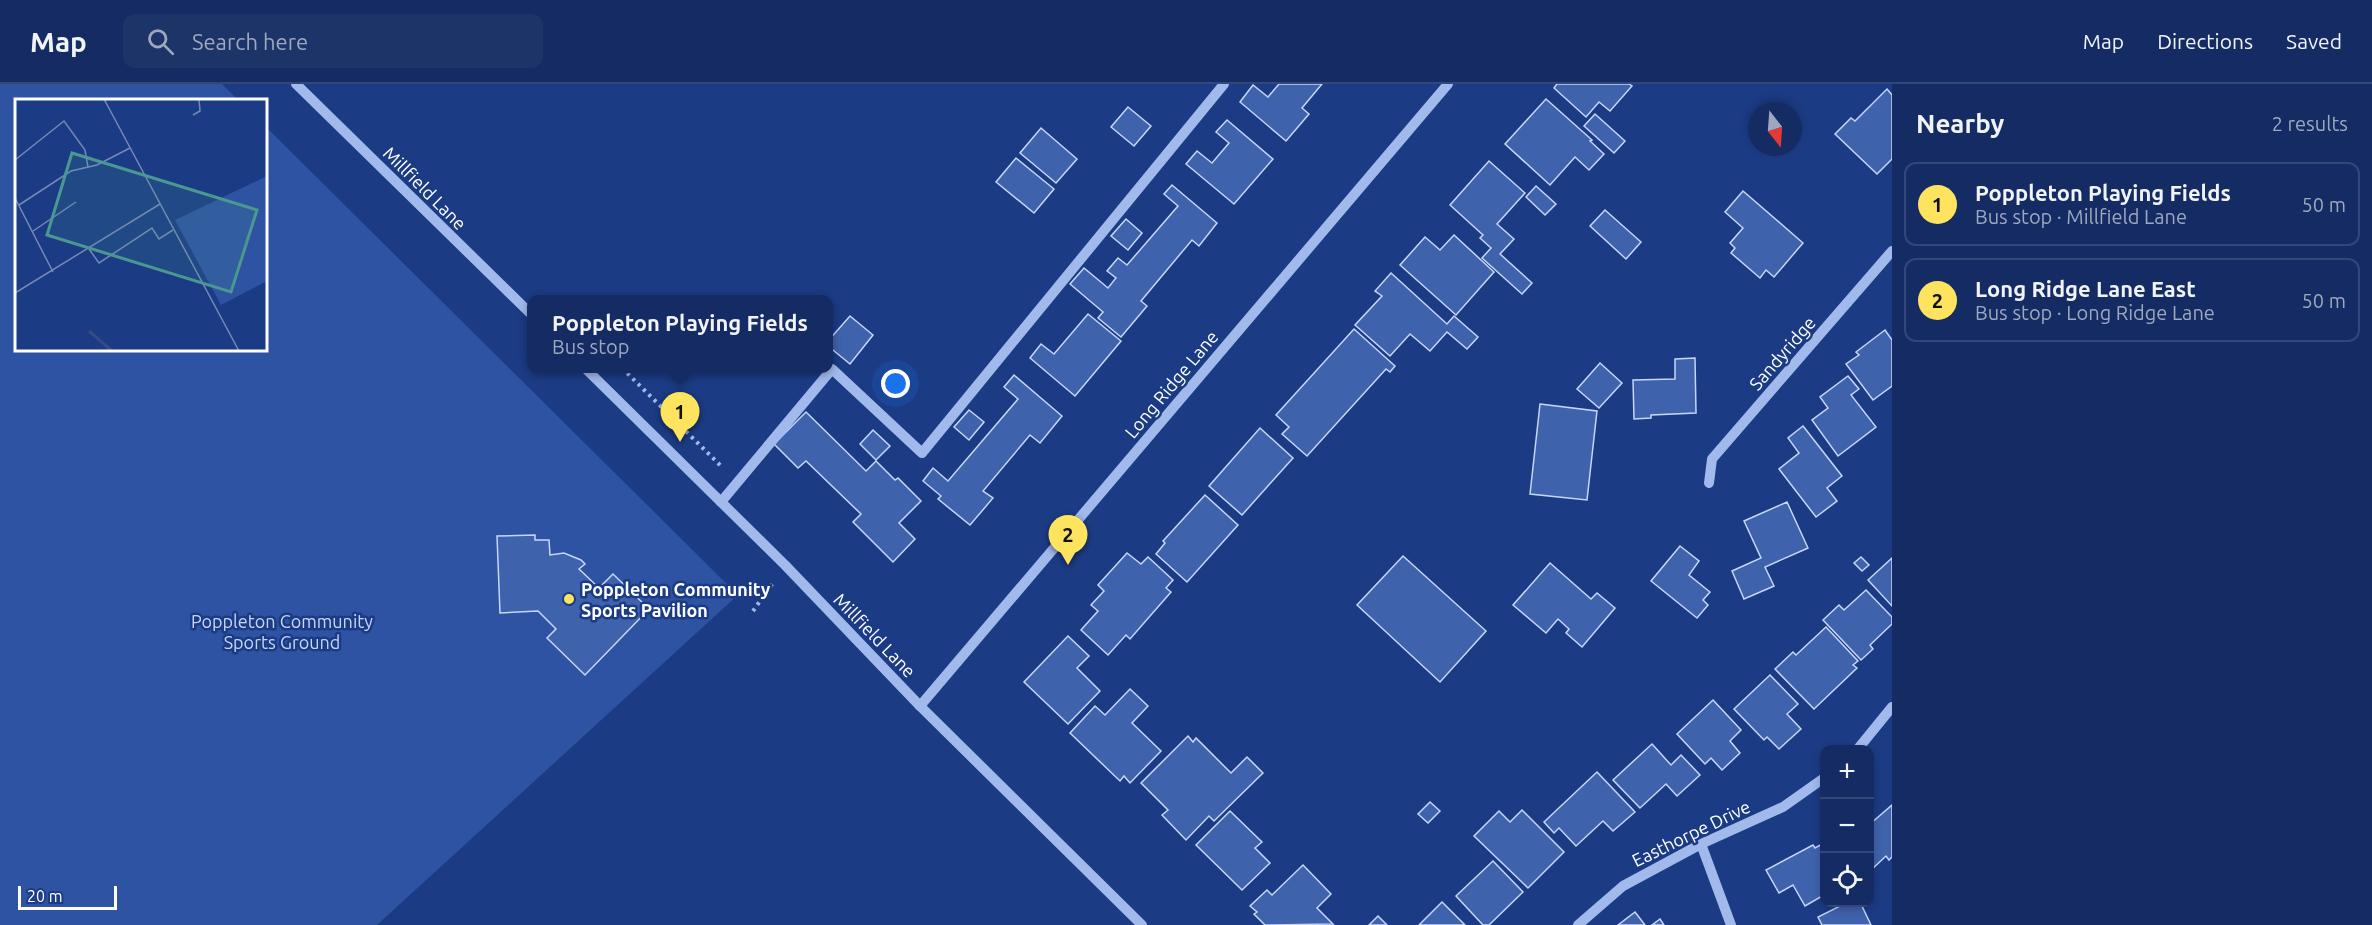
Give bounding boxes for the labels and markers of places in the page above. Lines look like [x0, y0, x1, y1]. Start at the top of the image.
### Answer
pin: 1 [660, 392, 700, 442]
pin: 2 [1048, 516, 1088, 565]
place label: Poppleton Community Sports Pavilion [581, 579, 771, 620]
marker: Poppleton Community Sports Pavilion [562, 592, 576, 606]

